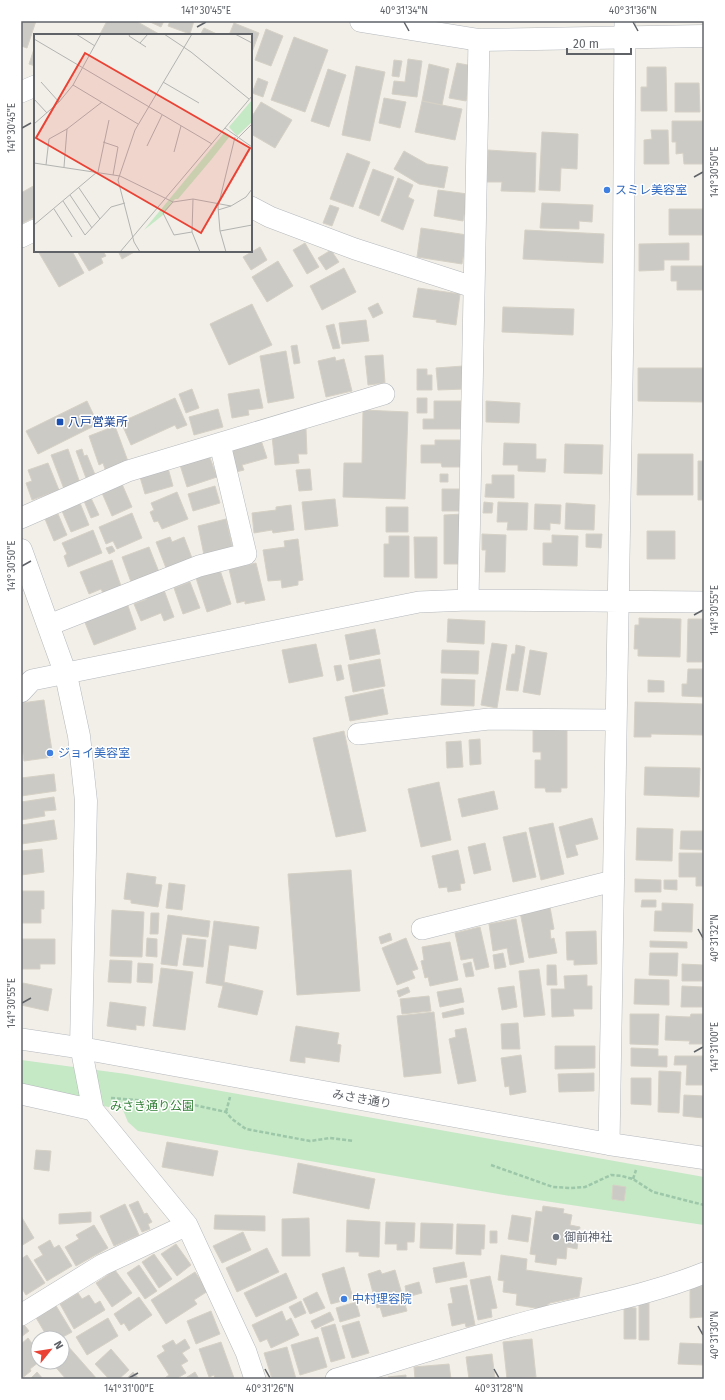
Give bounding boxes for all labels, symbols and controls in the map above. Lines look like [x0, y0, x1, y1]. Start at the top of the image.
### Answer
text: 141°30'45"E [181, 5, 231, 17]
text: 40°31'34"N [380, 5, 428, 17]
text: 40°31'36"N [609, 5, 657, 17]
scale bar [567, 30, 631, 56]
inset map [34, 34, 252, 252]
text: 20 m [573, 37, 599, 51]
text: 141°30'45"E [6, 103, 18, 153]
text: 141°30'50"E [709, 146, 721, 198]
place label: スミレ美容室 [615, 183, 687, 197]
marker: スミレ美容室 [602, 185, 612, 195]
place label: 八戸営業所 [68, 415, 128, 429]
marker: 八戸営業所 [55, 417, 65, 427]
text: 141°30'50"E [6, 540, 18, 592]
text: 141°30'55"E [709, 585, 721, 635]
place label: ジョイ美容室 [58, 746, 130, 760]
marker: ジョイ美容室 [45, 748, 55, 758]
text: 40°31'32"N [709, 914, 721, 962]
text: 141°30'55"E [6, 978, 18, 1028]
text: 141°31'00"E [709, 1022, 721, 1072]
street label: みさき通り [331, 1087, 393, 1111]
park label: みさき通り公園 [110, 1099, 194, 1113]
place label: 御前神社 [564, 1230, 612, 1244]
marker: 御前神社 [551, 1232, 561, 1242]
place label: 中村理容院 [352, 1292, 412, 1306]
marker: 中村理容院 [339, 1294, 349, 1304]
text: 40°31'30"N [709, 1311, 721, 1359]
north arrow [30, 1330, 70, 1370]
text: N [51, 1339, 66, 1352]
text: 141°31'00"E [104, 1383, 154, 1395]
text: 40°31'26"N [246, 1383, 294, 1395]
text: 40°31'28"N [475, 1383, 523, 1395]

